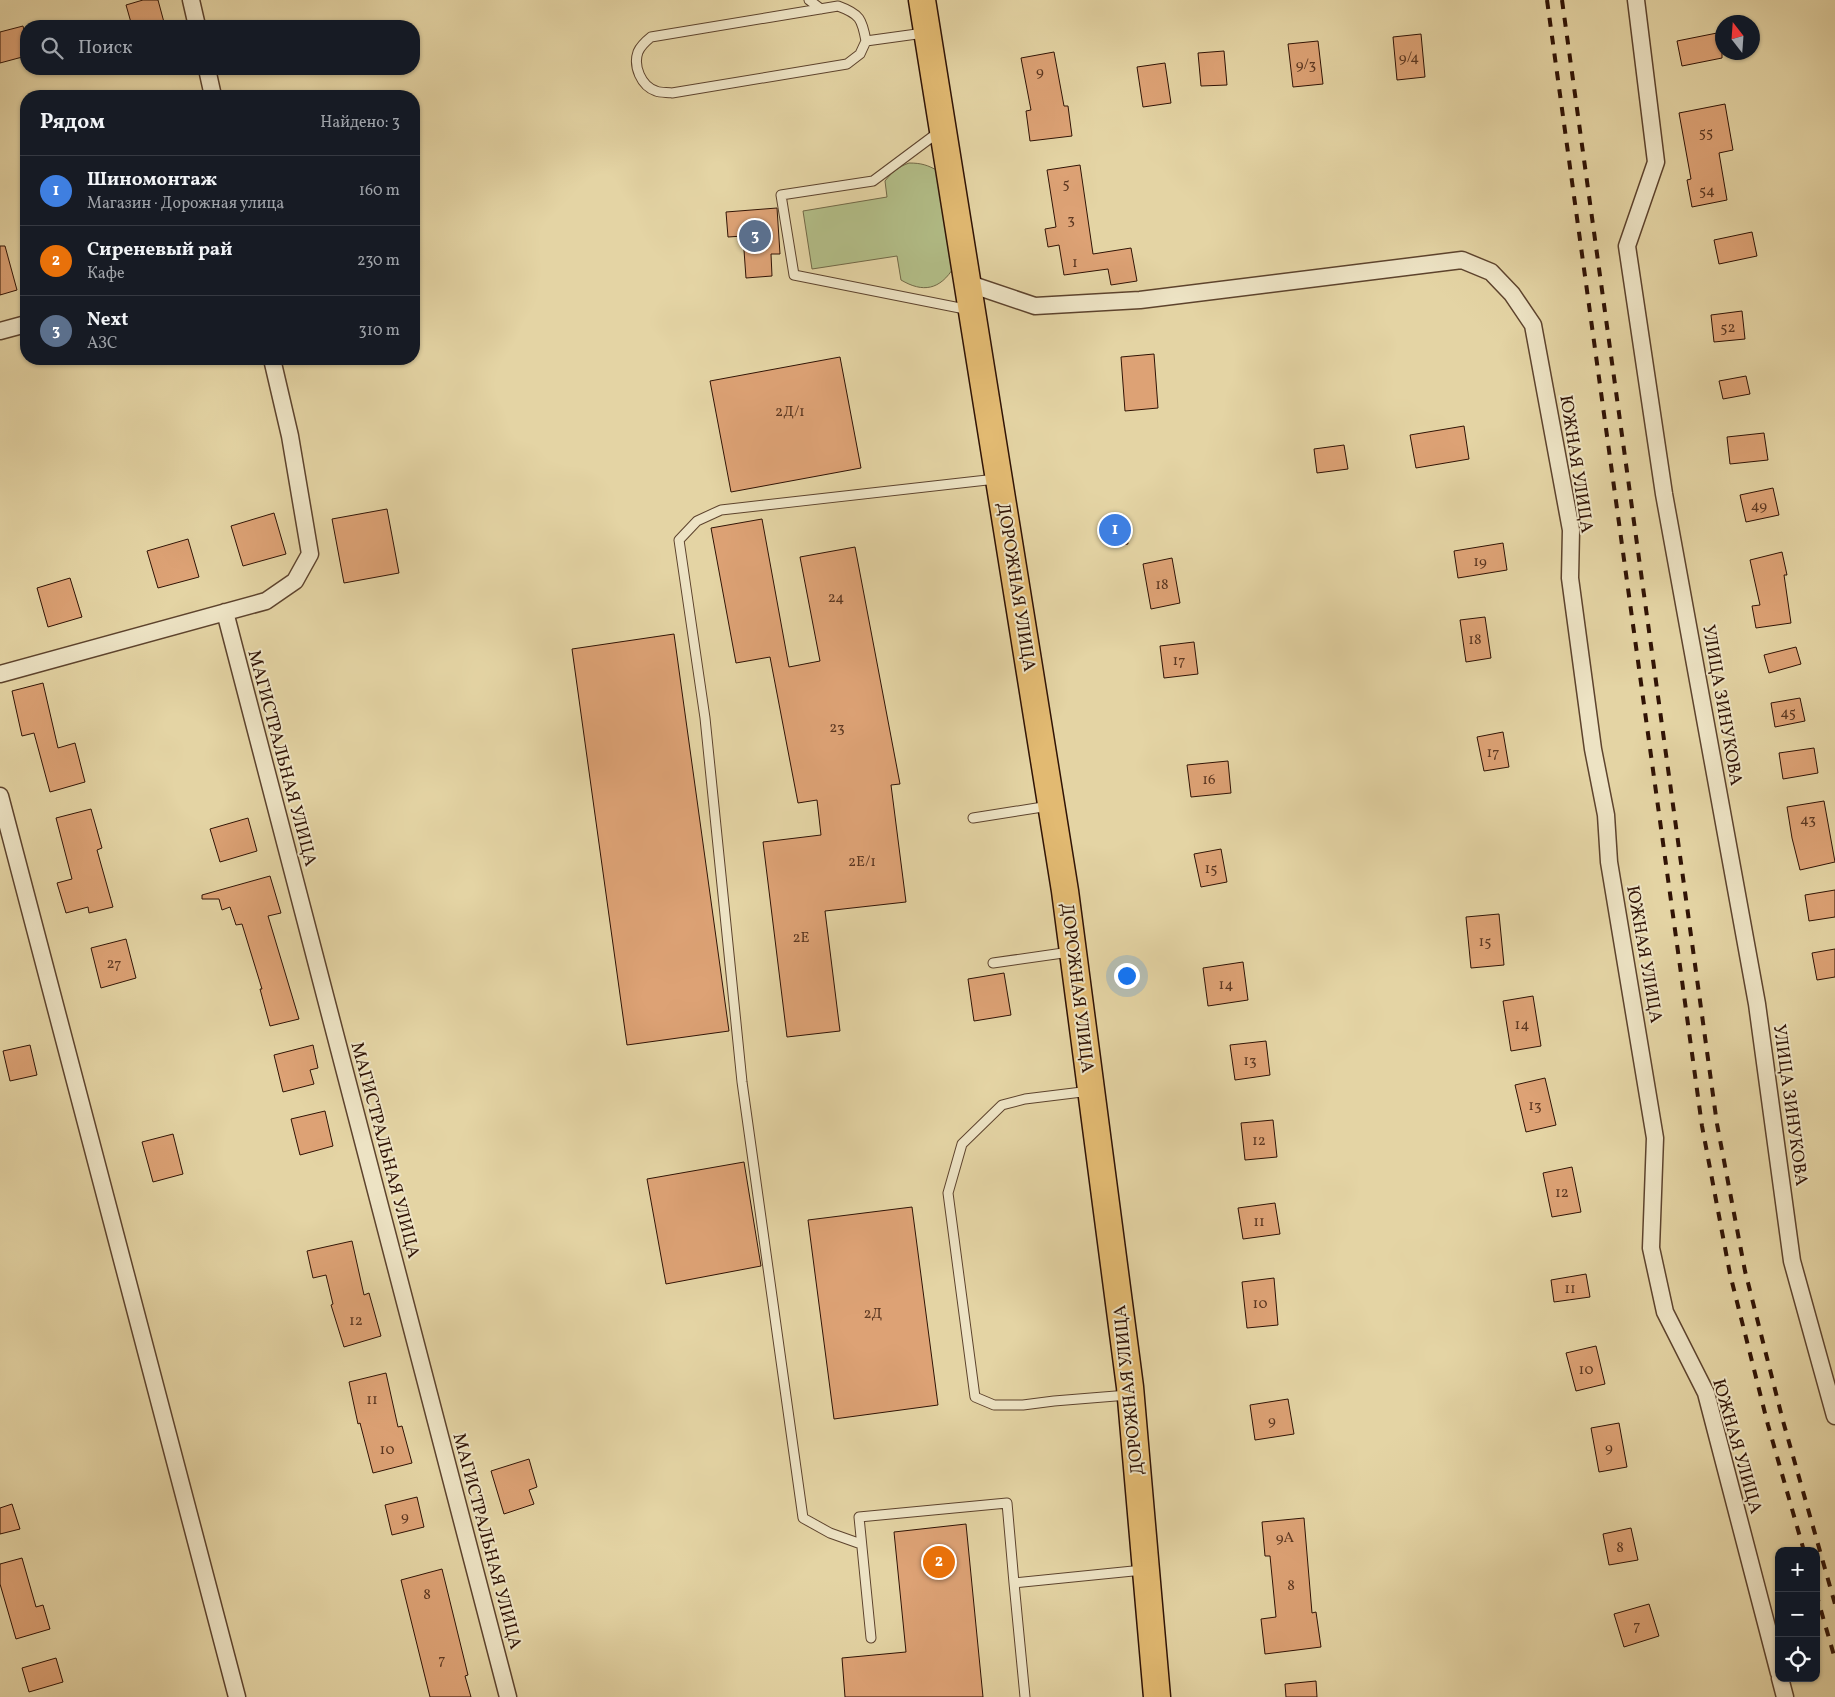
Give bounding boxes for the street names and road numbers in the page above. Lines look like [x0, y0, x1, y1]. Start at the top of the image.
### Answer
street label: ЮЖНАЯ УЛИЦА [1552, 393, 1599, 535]
street label: ДОРОЖНАЯ УЛИЦА [990, 501, 1041, 674]
street label: УЛИЦА ЗИНУКОВА [1695, 623, 1748, 788]
street label: МАГИСТРАЛЬНАЯ УЛИЦА [241, 647, 323, 870]
street label: ЮЖНАЯ УЛИЦА [1619, 883, 1668, 1025]
street label: ДОРОЖНАЯ УЛИЦА [1054, 902, 1099, 1075]
street label: УЛИЦА ЗИНУКОВА [1766, 1023, 1813, 1188]
street label: МАГИСТРАЛЬНАЯ УЛИЦА [344, 1039, 426, 1262]
street label: ДОРОЖНАЯ УЛИЦА [1108, 1303, 1151, 1476]
street label: ЮЖНАЯ УЛИЦА [1705, 1376, 1768, 1517]
street label: МАГИСТРАЛЬНАЯ УЛИЦА [446, 1430, 528, 1653]

